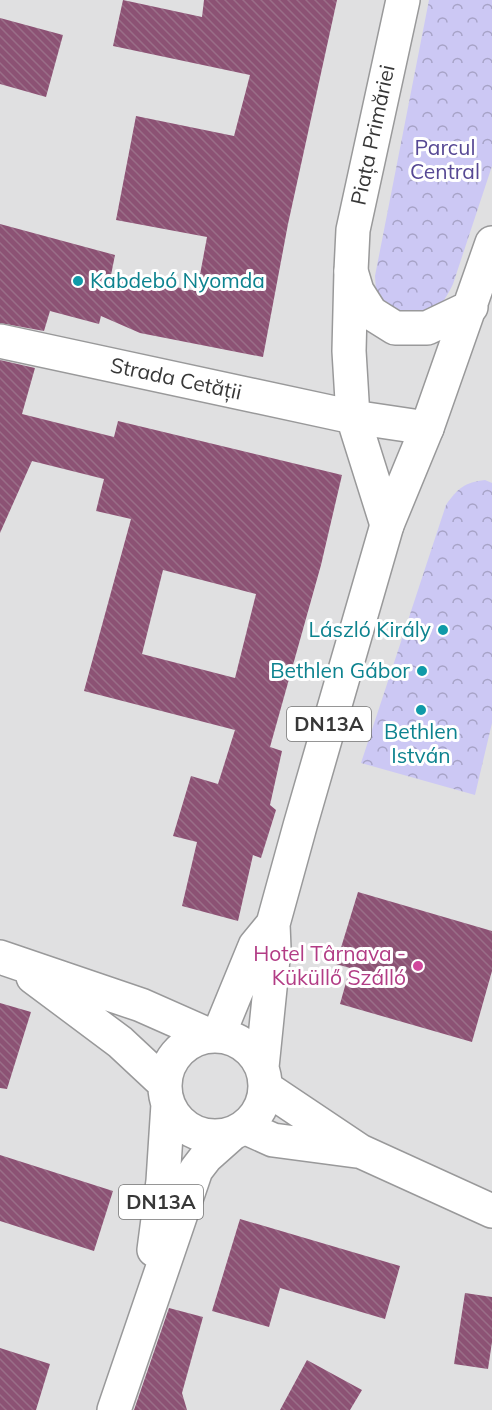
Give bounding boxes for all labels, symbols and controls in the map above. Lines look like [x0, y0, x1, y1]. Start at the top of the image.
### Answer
street label: Piața Primăriei [344, 62, 401, 208]
park label: Parcul Central [410, 134, 480, 184]
place label: Kabdebó Nyomda [90, 267, 265, 293]
marker: Kabdebó Nyomda [71, 274, 85, 288]
street label: Strada Cetății [108, 351, 244, 405]
place label: László Király [309, 616, 431, 642]
marker: László Király [436, 623, 450, 637]
place label: Bethlen Gábor [270, 657, 410, 683]
marker: Bethlen Gábor [415, 664, 429, 678]
marker: Bethlen István [414, 703, 428, 717]
road number: DN13A [287, 707, 371, 741]
place label: Bethlen István [384, 718, 458, 768]
place label: Hotel Târnava - Küküllő Szálló [253, 940, 406, 990]
marker: Hotel Târnava - Küküllő Szálló [411, 959, 425, 973]
road number: DN13A [119, 1185, 203, 1219]

